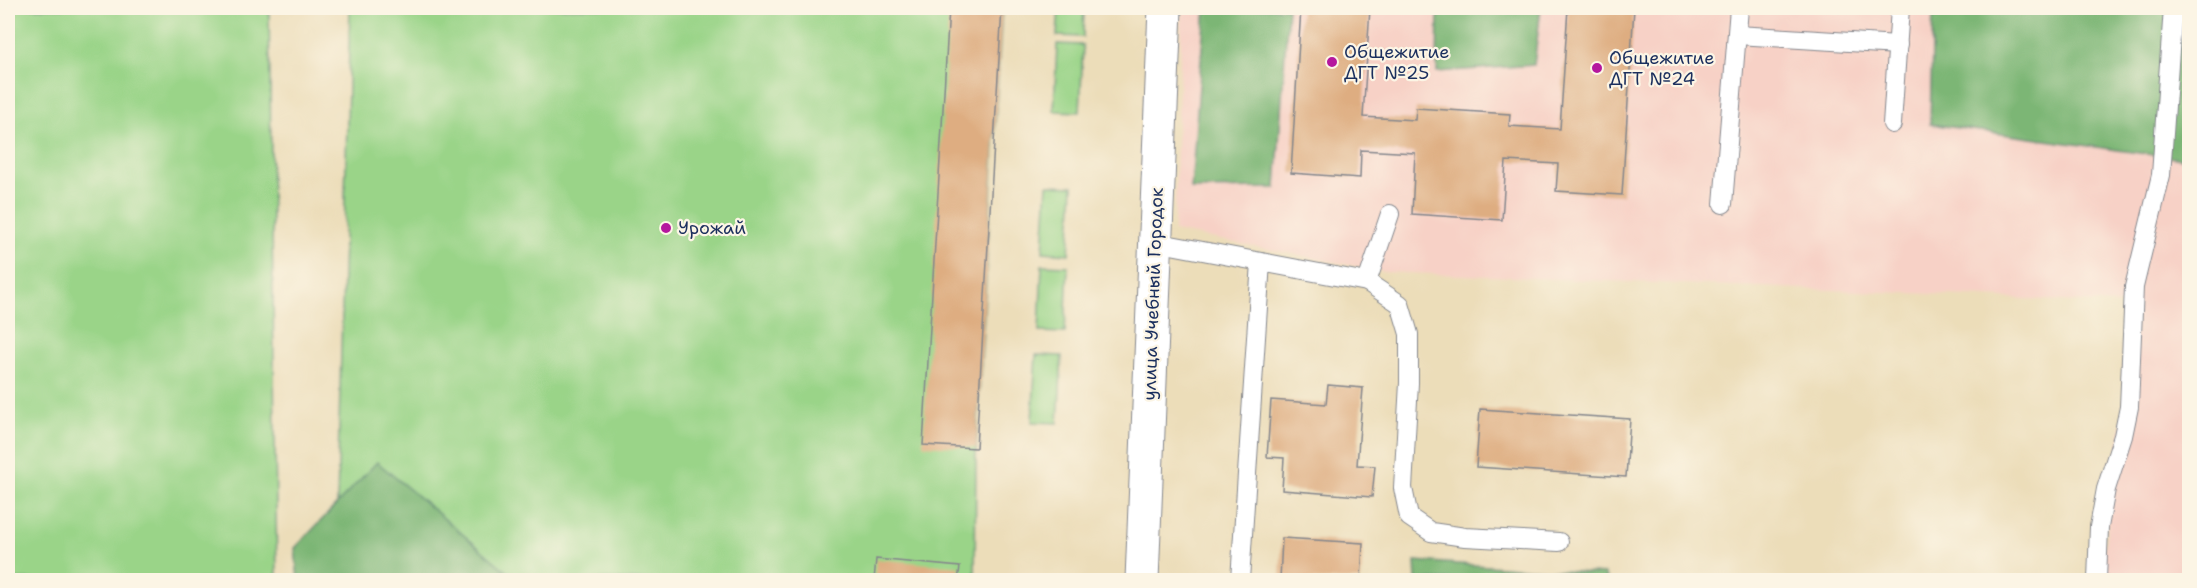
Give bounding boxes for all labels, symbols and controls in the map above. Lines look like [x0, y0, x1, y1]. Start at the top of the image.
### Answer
place label: Общежитие ДГТ №25 [1344, 40, 1449, 85]
place label: Общежитие ДГТ №24 [1609, 46, 1714, 91]
marker: Общежитие ДГТ №25 [1325, 55, 1339, 69]
marker: Общежитие ДГТ №24 [1590, 61, 1604, 75]
street label: улица Учебный Городок [1137, 187, 1169, 401]
place label: Урожай [678, 216, 746, 240]
marker: Урожай [659, 221, 673, 235]

